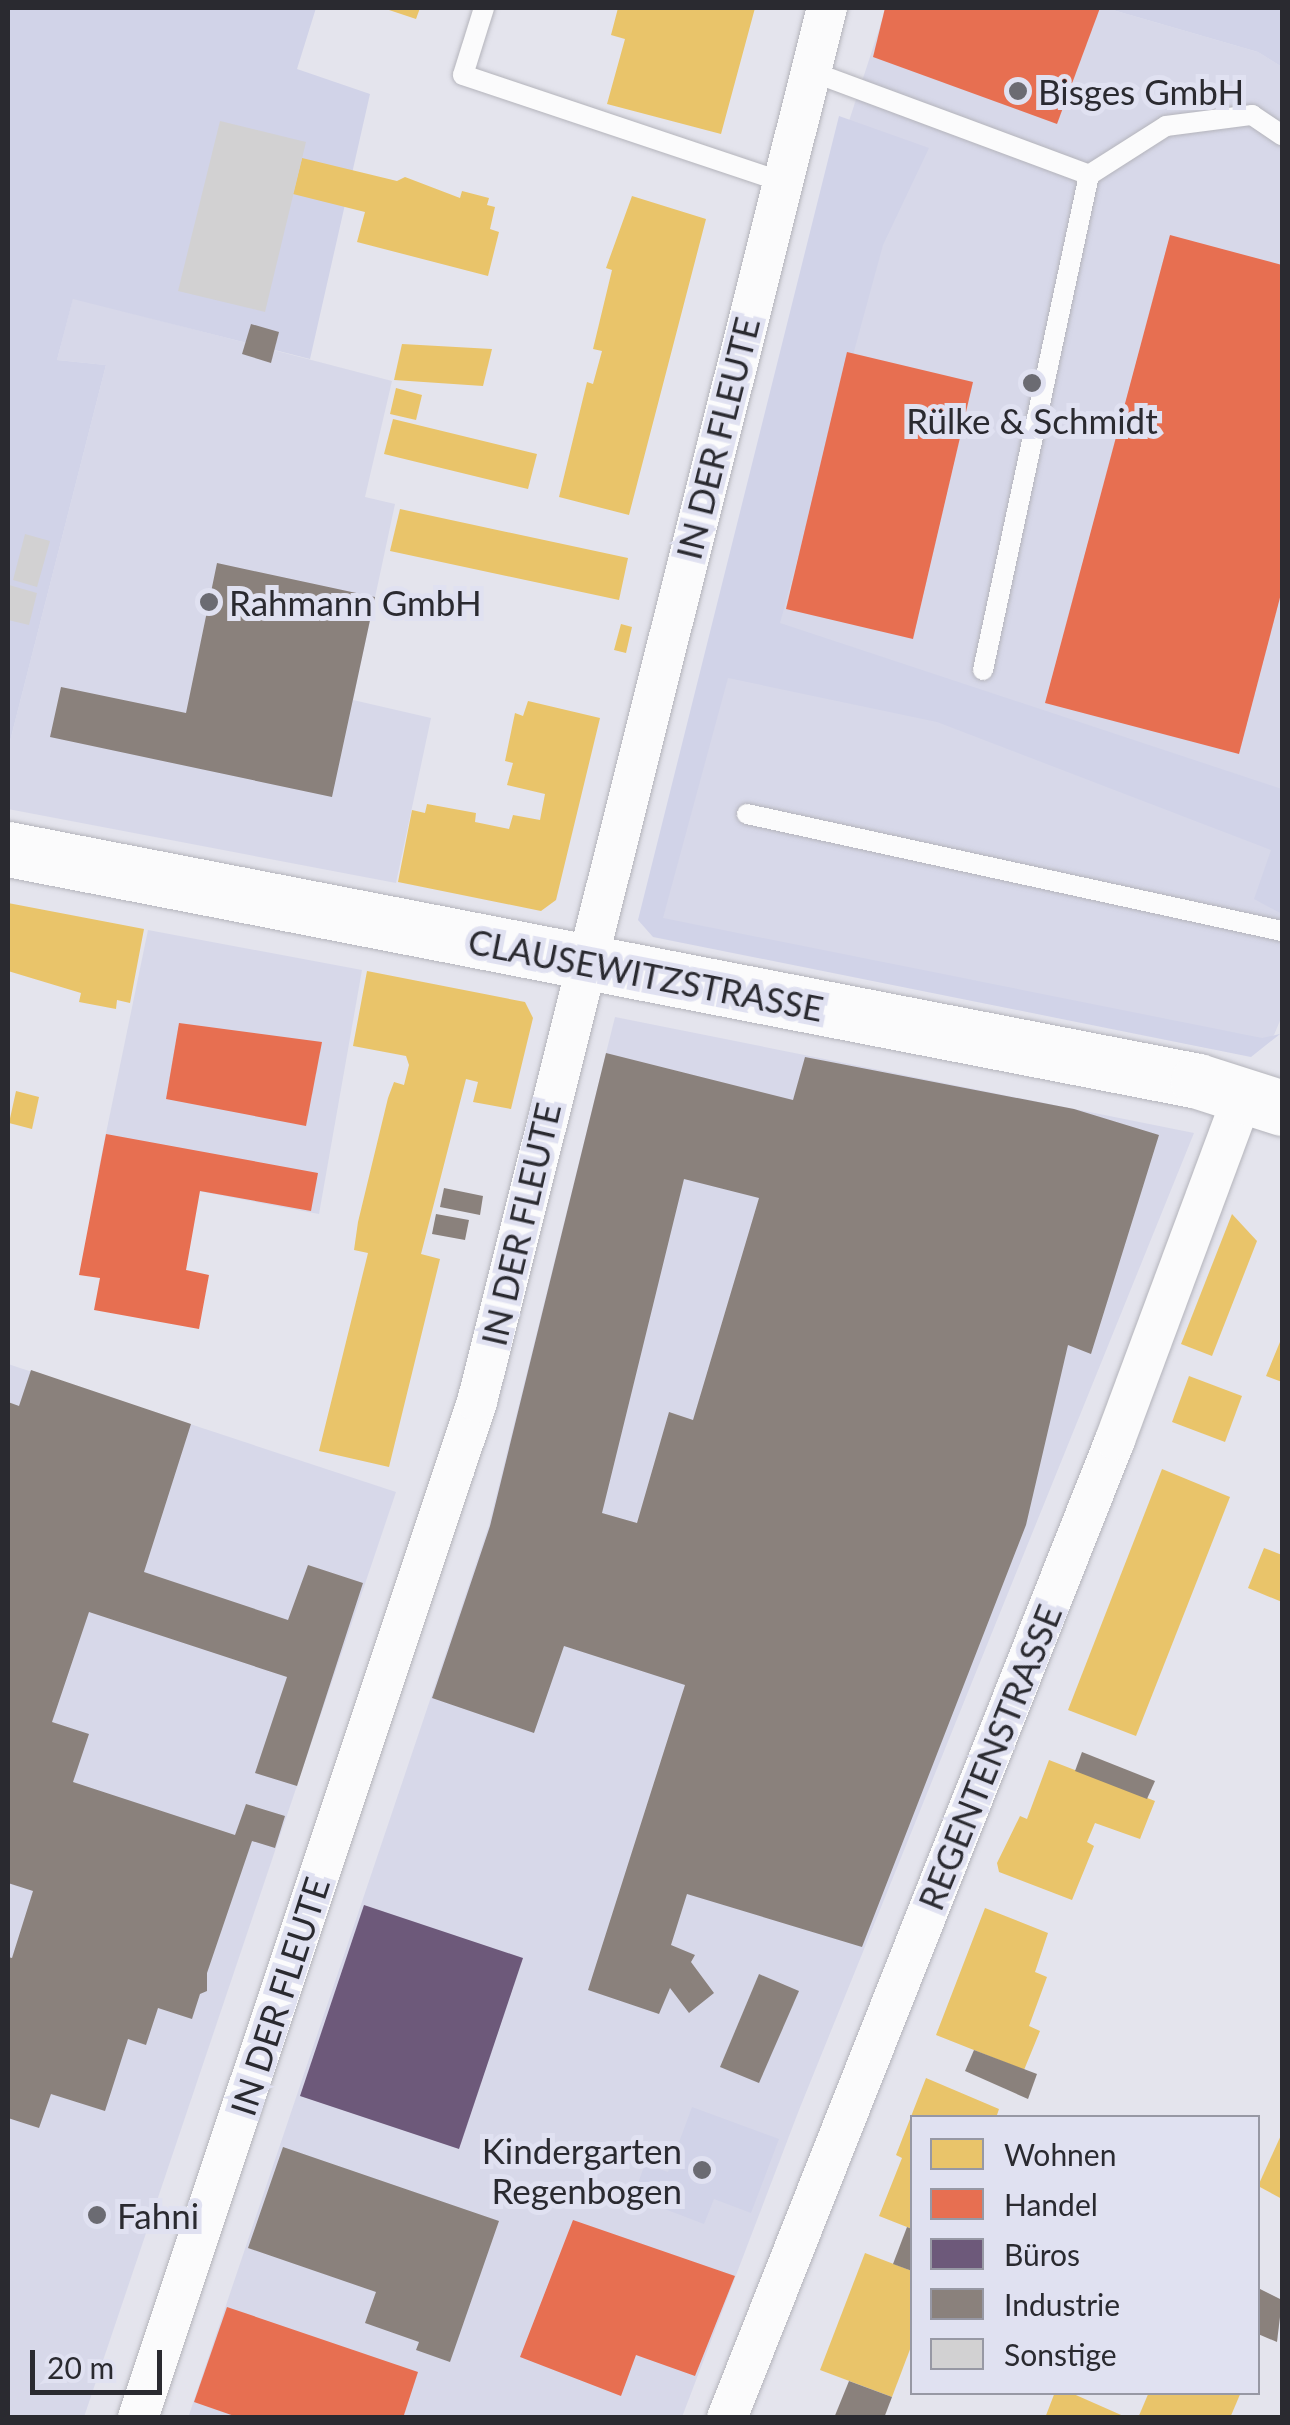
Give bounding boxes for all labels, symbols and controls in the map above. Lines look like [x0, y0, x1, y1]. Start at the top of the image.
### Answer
place label: Bisges GmbH [1038, 70, 1244, 112]
marker: Bisges GmbH [1007, 80, 1029, 102]
street label: IN DER FLEUTE [667, 313, 767, 563]
marker: Rülke & Schmidt [1021, 372, 1043, 394]
place label: Rülke & Schmidt [906, 399, 1158, 441]
place label: Rahmann GmbH [229, 581, 482, 623]
marker: Rahmann GmbH [198, 591, 220, 613]
street label: CLAUSEWITZSTRASSE [465, 919, 827, 1029]
street label: IN DER FLEUTE [472, 1099, 568, 1349]
street label: REGENTENSTRASSE [909, 1598, 1069, 1916]
street label: IN DER FLEUTE [221, 1872, 337, 2120]
legend [910, 2115, 1260, 2395]
place label: Kindergarten Regenbogen [482, 2129, 682, 2211]
text: Wohnen [1004, 2136, 1116, 2172]
marker: Kindergarten Regenbogen [691, 2159, 713, 2181]
text: Handel [1004, 2186, 1098, 2222]
place label: Fahni [117, 2194, 199, 2236]
marker: Fahni [86, 2204, 108, 2226]
text: Büros [1004, 2236, 1080, 2272]
text: Industrie [1004, 2286, 1120, 2322]
scale bar [35, 2330, 168, 2392]
text: Sonstige [1004, 2336, 1117, 2372]
text: 20 m [47, 2349, 114, 2385]

